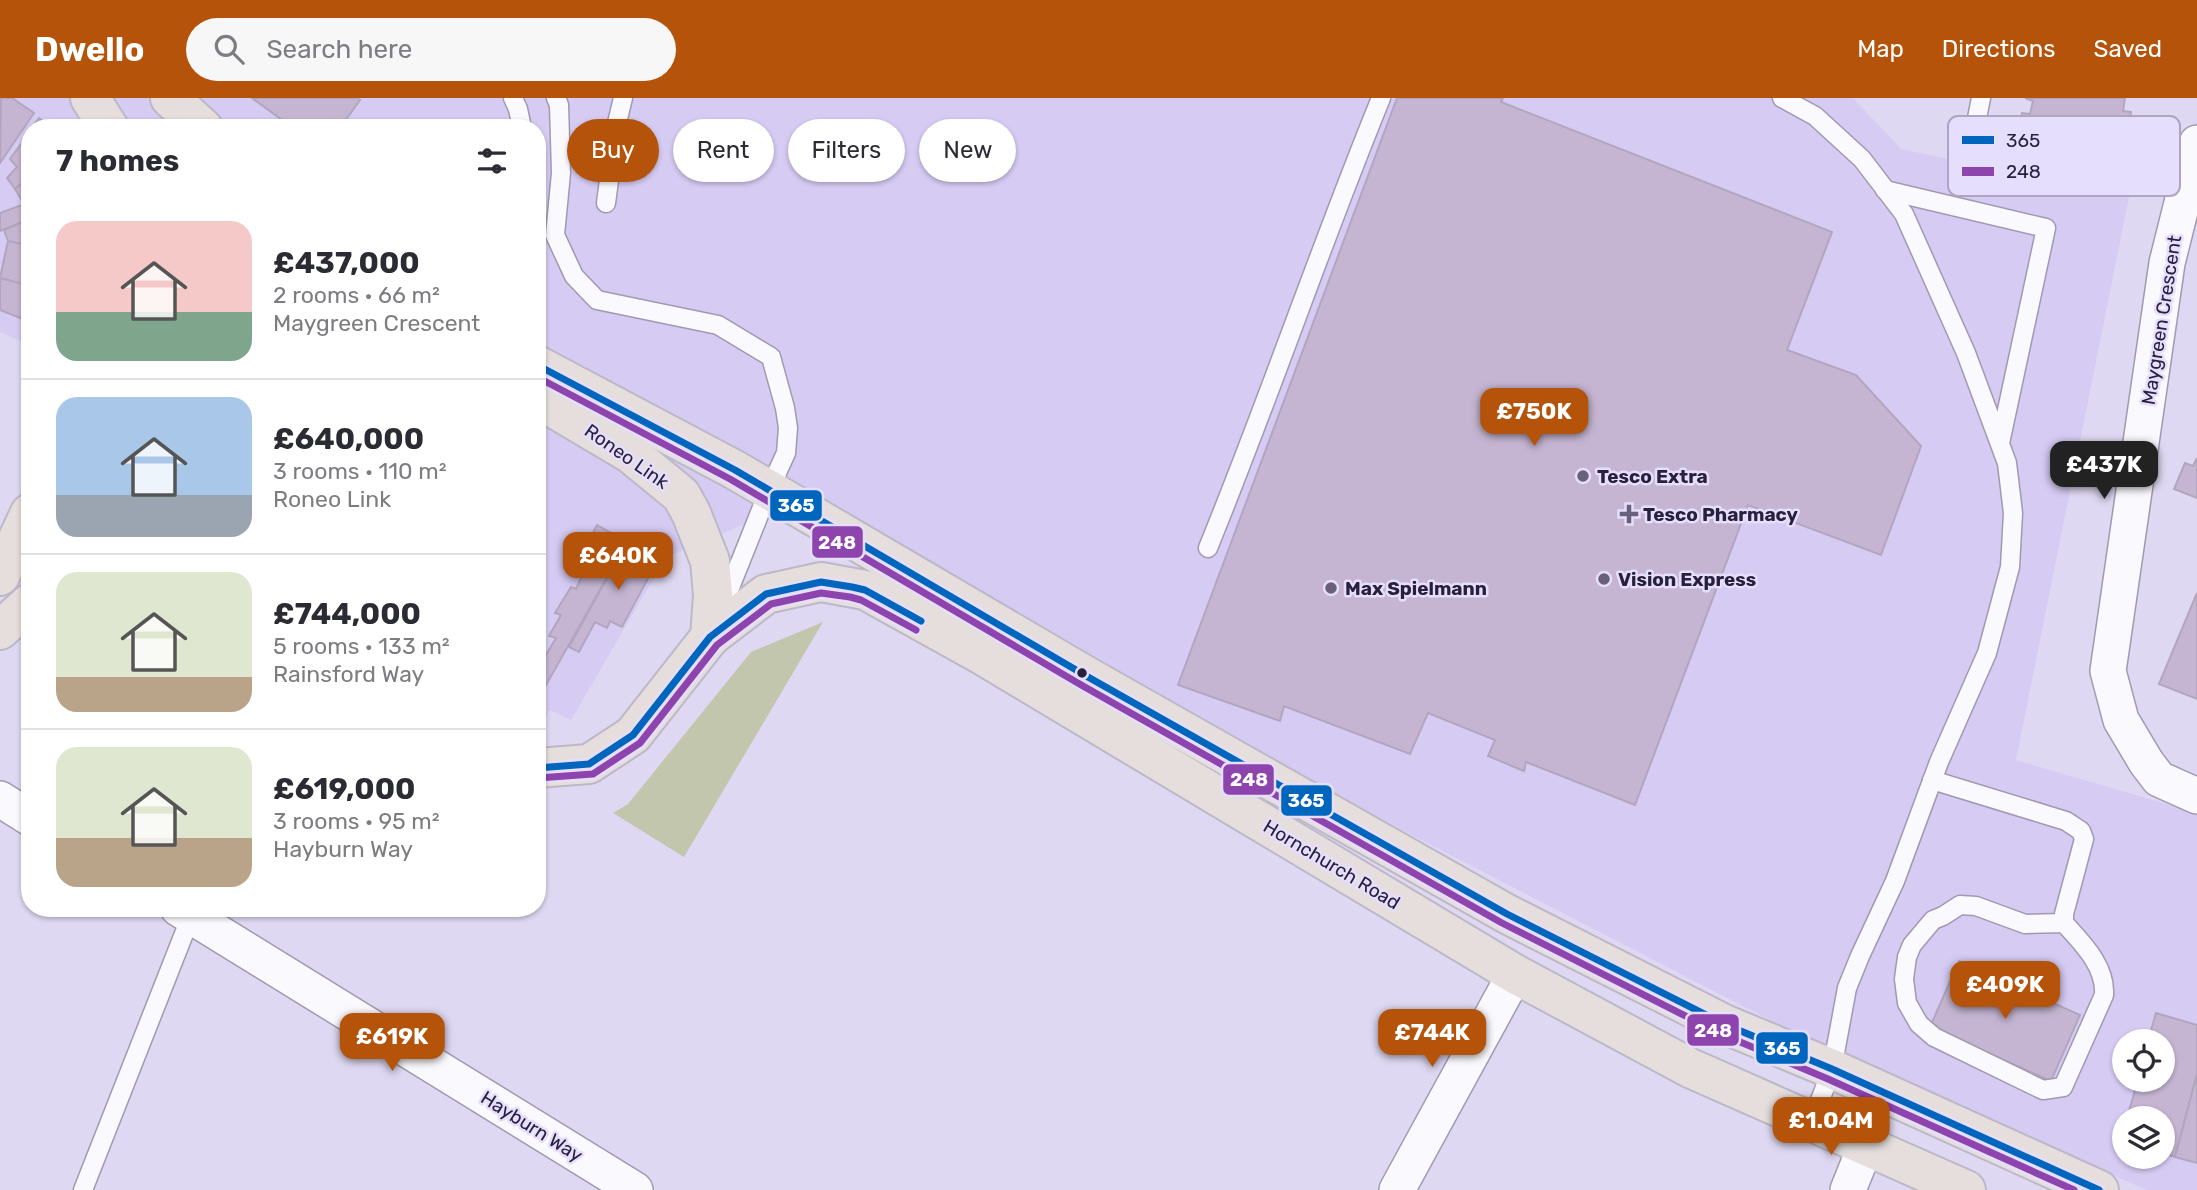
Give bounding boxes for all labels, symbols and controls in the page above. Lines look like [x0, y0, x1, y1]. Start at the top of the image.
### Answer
search box [186, 18, 676, 81]
text: Dwello [35, 30, 144, 69]
icon: search [210, 30, 248, 68]
text: Search here [266, 34, 412, 65]
text: Map [1857, 35, 1904, 63]
text: Directions [1942, 35, 2055, 63]
text: Saved [2093, 35, 2162, 63]
legend [1948, 116, 2180, 196]
chip: Buy [567, 119, 659, 182]
chip: Rent [673, 119, 774, 182]
chip: Filters [788, 119, 905, 182]
chip: New [919, 119, 1016, 182]
text: 365 [2006, 129, 2040, 152]
icon: filters [473, 142, 511, 180]
text: 7 homes [56, 143, 179, 179]
text: 248 [2006, 160, 2041, 183]
street label: Maygreen Crescent [2137, 233, 2186, 406]
text: £437,000 [273, 245, 420, 281]
icon: home [112, 249, 196, 333]
text: 2 rooms · 66 m² [273, 281, 440, 309]
text: Maygreen Crescent [273, 309, 480, 337]
pin: £750K [1485, 388, 1583, 448]
text: £750K [1496, 397, 1572, 425]
street label: Roneo Link [580, 419, 673, 494]
text: £640,000 [273, 421, 424, 457]
icon: home [112, 425, 196, 509]
pin: £437K [2055, 442, 2153, 501]
text: £437K [2066, 450, 2142, 478]
text: 3 rooms · 110 m² [273, 457, 447, 485]
place label: Tesco Extra [1597, 465, 1708, 488]
marker: Tesco Extra [1575, 468, 1591, 484]
text: Roneo Link [273, 485, 391, 513]
line badge: 365 [769, 489, 823, 522]
text: 365 [777, 494, 815, 517]
place label: Tesco Pharmacy [1643, 503, 1798, 526]
marker: Tesco Pharmacy [1621, 506, 1637, 522]
line badge: 248 [811, 525, 864, 559]
text: 248 [818, 531, 856, 554]
pin: £640K [569, 532, 667, 592]
text: £640K [579, 541, 657, 569]
place label: Vision Express [1618, 568, 1756, 591]
marker: Vision Express [1596, 571, 1612, 587]
place label: Max Spielmann [1345, 577, 1487, 600]
marker: Max Spielmann [1323, 580, 1339, 596]
text: £744,000 [273, 596, 421, 632]
icon: home [112, 600, 196, 684]
text: 5 rooms · 133 m² [273, 632, 450, 660]
text: Rainsford Way [273, 660, 424, 688]
unlabelled marker [1075, 666, 1089, 680]
line badge: 248 [1222, 763, 1275, 796]
text: 248 [1230, 768, 1268, 791]
text: £619,000 [273, 771, 415, 807]
icon: home [112, 775, 196, 859]
line badge: 365 [1280, 784, 1333, 817]
text: 365 [1287, 789, 1325, 812]
text: 3 rooms · 95 m² [273, 807, 440, 835]
street label: Hornchurch Road [1259, 815, 1404, 914]
text: Hayburn Way [273, 835, 413, 863]
pin: £409K [1956, 962, 2054, 1021]
text: £409K [1966, 970, 2044, 998]
pin: £744K [1383, 1010, 1481, 1069]
line badge: 248 [1686, 1013, 1740, 1047]
pin: £619K [343, 1014, 441, 1073]
text: £744K [1394, 1018, 1470, 1046]
text: 248 [1694, 1019, 1732, 1042]
text: £619K [356, 1022, 428, 1050]
map controls [2112, 1029, 2175, 1169]
button: locate [2112, 1029, 2175, 1092]
line badge: 365 [1755, 1031, 1809, 1065]
text: 365 [1763, 1037, 1801, 1060]
street label: Hayburn Way [477, 1086, 587, 1167]
pin: £1.04M [1774, 1098, 1888, 1157]
text: £1.04M [1789, 1106, 1873, 1134]
button: layers [2112, 1106, 2175, 1169]

